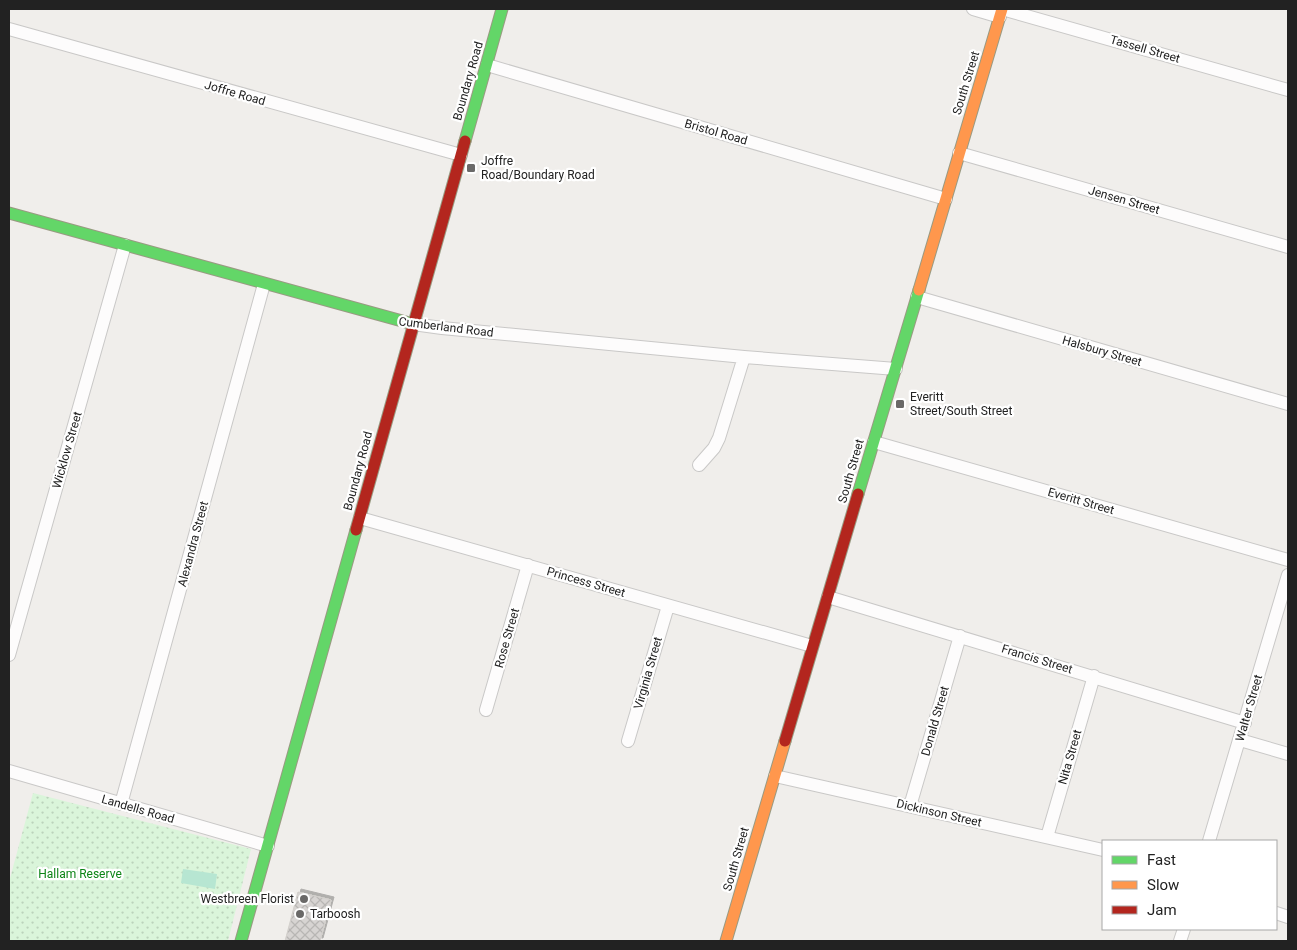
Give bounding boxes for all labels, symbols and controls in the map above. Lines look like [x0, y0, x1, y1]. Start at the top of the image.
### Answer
street label: Tassell Street [1108, 32, 1182, 66]
street label: Boundary Road [450, 40, 486, 122]
street label: South Street [950, 49, 982, 116]
street label: Joffre Road [203, 78, 267, 108]
street label: Bristol Road [683, 116, 749, 148]
place label: Joffre Road/Boundary Road [481, 154, 595, 182]
marker: Joffre Road/Boundary Road [465, 162, 477, 174]
street label: Jensen Street [1087, 183, 1161, 217]
street label: Cumberland Road [398, 314, 494, 340]
street label: Halsbury Street [1061, 333, 1143, 369]
place label: Everitt Street/South Street [910, 390, 1012, 418]
marker: Everitt Street/South Street [894, 398, 906, 410]
street label: Wicklow Street [49, 410, 85, 490]
street label: Boundary Road [341, 430, 375, 512]
street label: South Street [835, 437, 867, 505]
street label: Everitt Street [1046, 485, 1116, 517]
street label: Alexandra Street [175, 500, 211, 588]
street label: Princess Street [545, 564, 627, 600]
street label: Rose Street [492, 606, 522, 669]
street label: Virginia Street [631, 635, 665, 711]
street label: Francis Street [1000, 642, 1074, 676]
street label: Walter Street [1233, 673, 1265, 743]
street label: Donald Street [918, 684, 952, 758]
street label: Nita Street [1055, 728, 1085, 786]
street label: Landells Road [100, 792, 176, 826]
street label: Dickinson Street [895, 796, 983, 830]
street label: South Street [720, 825, 752, 893]
legend [1102, 840, 1277, 930]
text: Fast [1147, 851, 1176, 869]
park label: Hallam Reserve [38, 867, 122, 881]
text: Slow [1147, 876, 1179, 894]
place label: Westbreen Florist [201, 892, 294, 906]
marker: Westbreen Florist [298, 893, 310, 905]
text: Jam [1147, 901, 1177, 919]
place label: Tarboosh [310, 907, 360, 921]
marker: Tarboosh [294, 908, 306, 920]

